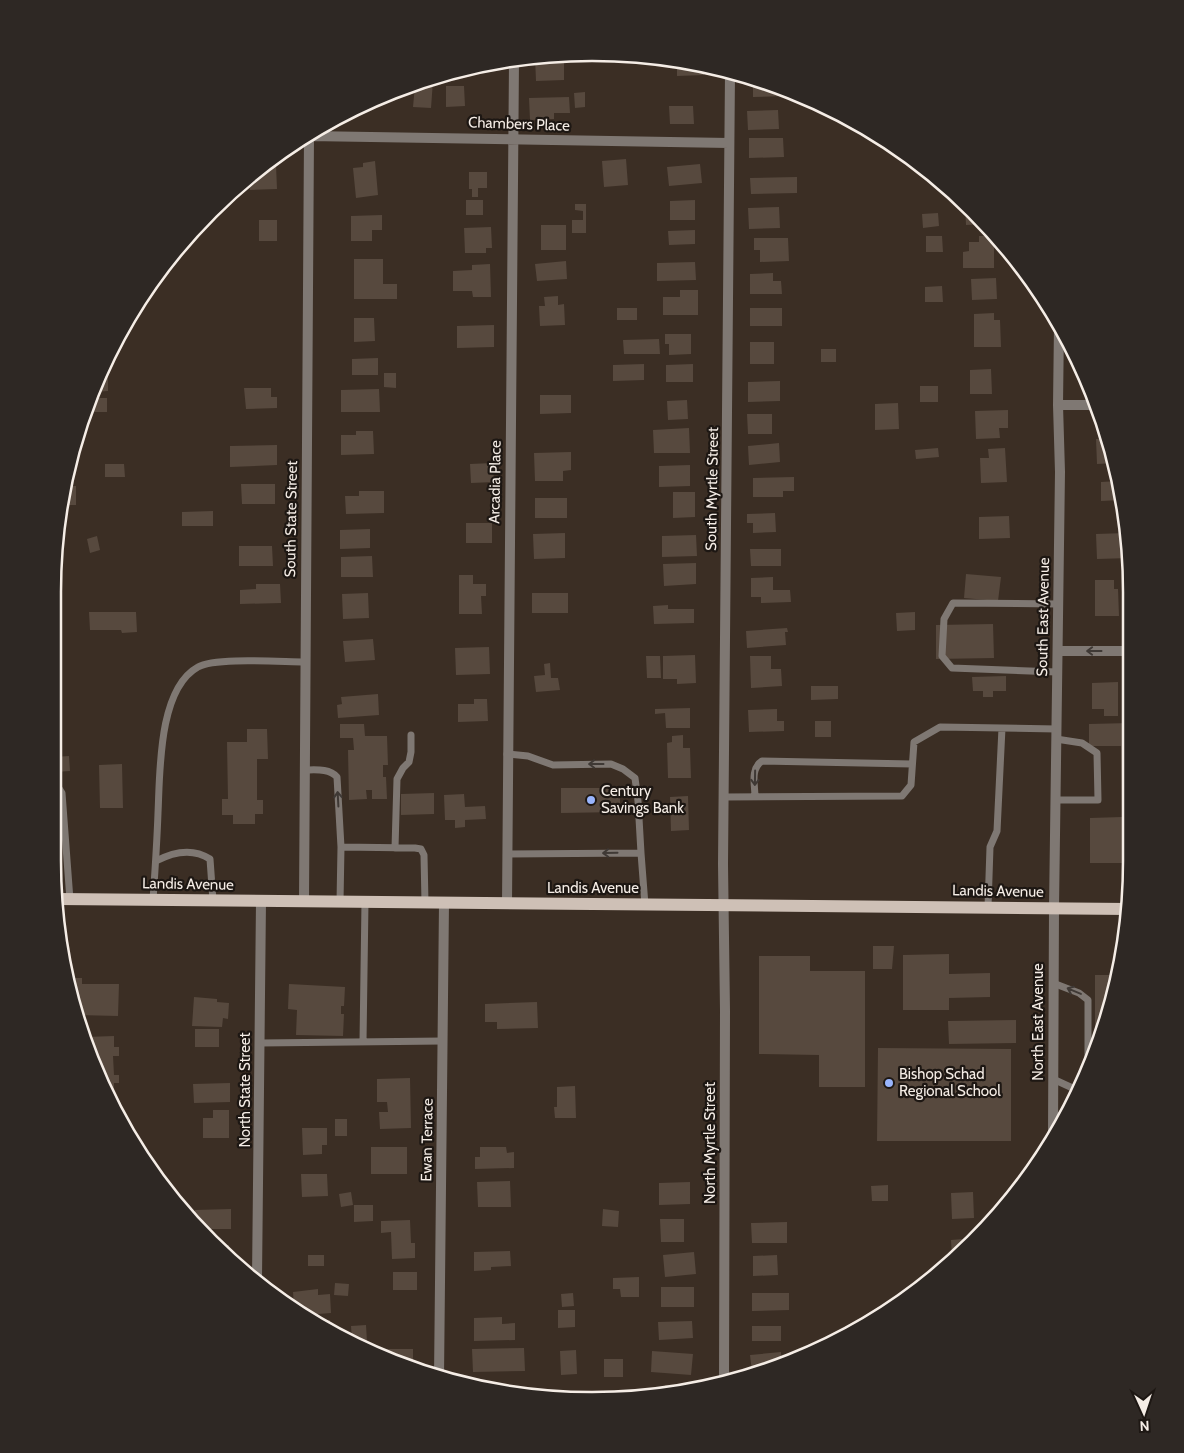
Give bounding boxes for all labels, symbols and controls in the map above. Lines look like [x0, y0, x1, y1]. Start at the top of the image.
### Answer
street label: Chambers Place [468, 113, 570, 135]
street label: South Myrtle Street [702, 427, 722, 551]
street label: Arcadia Place [485, 440, 505, 524]
street label: South State Street [281, 461, 301, 577]
street label: South East Avenue [1033, 557, 1053, 677]
one-way arrow [1086, 646, 1102, 656]
one-way arrow [588, 759, 604, 769]
one-way arrow [750, 769, 760, 785]
place label: Century Savings Bank [601, 782, 684, 817]
one-way arrow [334, 791, 343, 807]
marker: Century Savings Bank [585, 794, 597, 806]
one-way arrow [602, 849, 618, 858]
street label: Landis Avenue [142, 874, 234, 894]
street label: Landis Avenue [547, 879, 639, 897]
street label: Landis Avenue [952, 881, 1044, 901]
street label: North East Avenue [1029, 963, 1047, 1081]
one-way arrow [1067, 986, 1082, 996]
street label: North State Street [236, 1032, 254, 1148]
place label: Bishop Schad Regional School [899, 1065, 1001, 1100]
marker: Bishop Schad Regional School [883, 1077, 895, 1089]
street label: North Myrtle Street [701, 1082, 719, 1204]
street label: Ewan Terrace [417, 1098, 437, 1182]
north arrow [1119, 1388, 1169, 1438]
text: N [1139, 1417, 1150, 1435]

